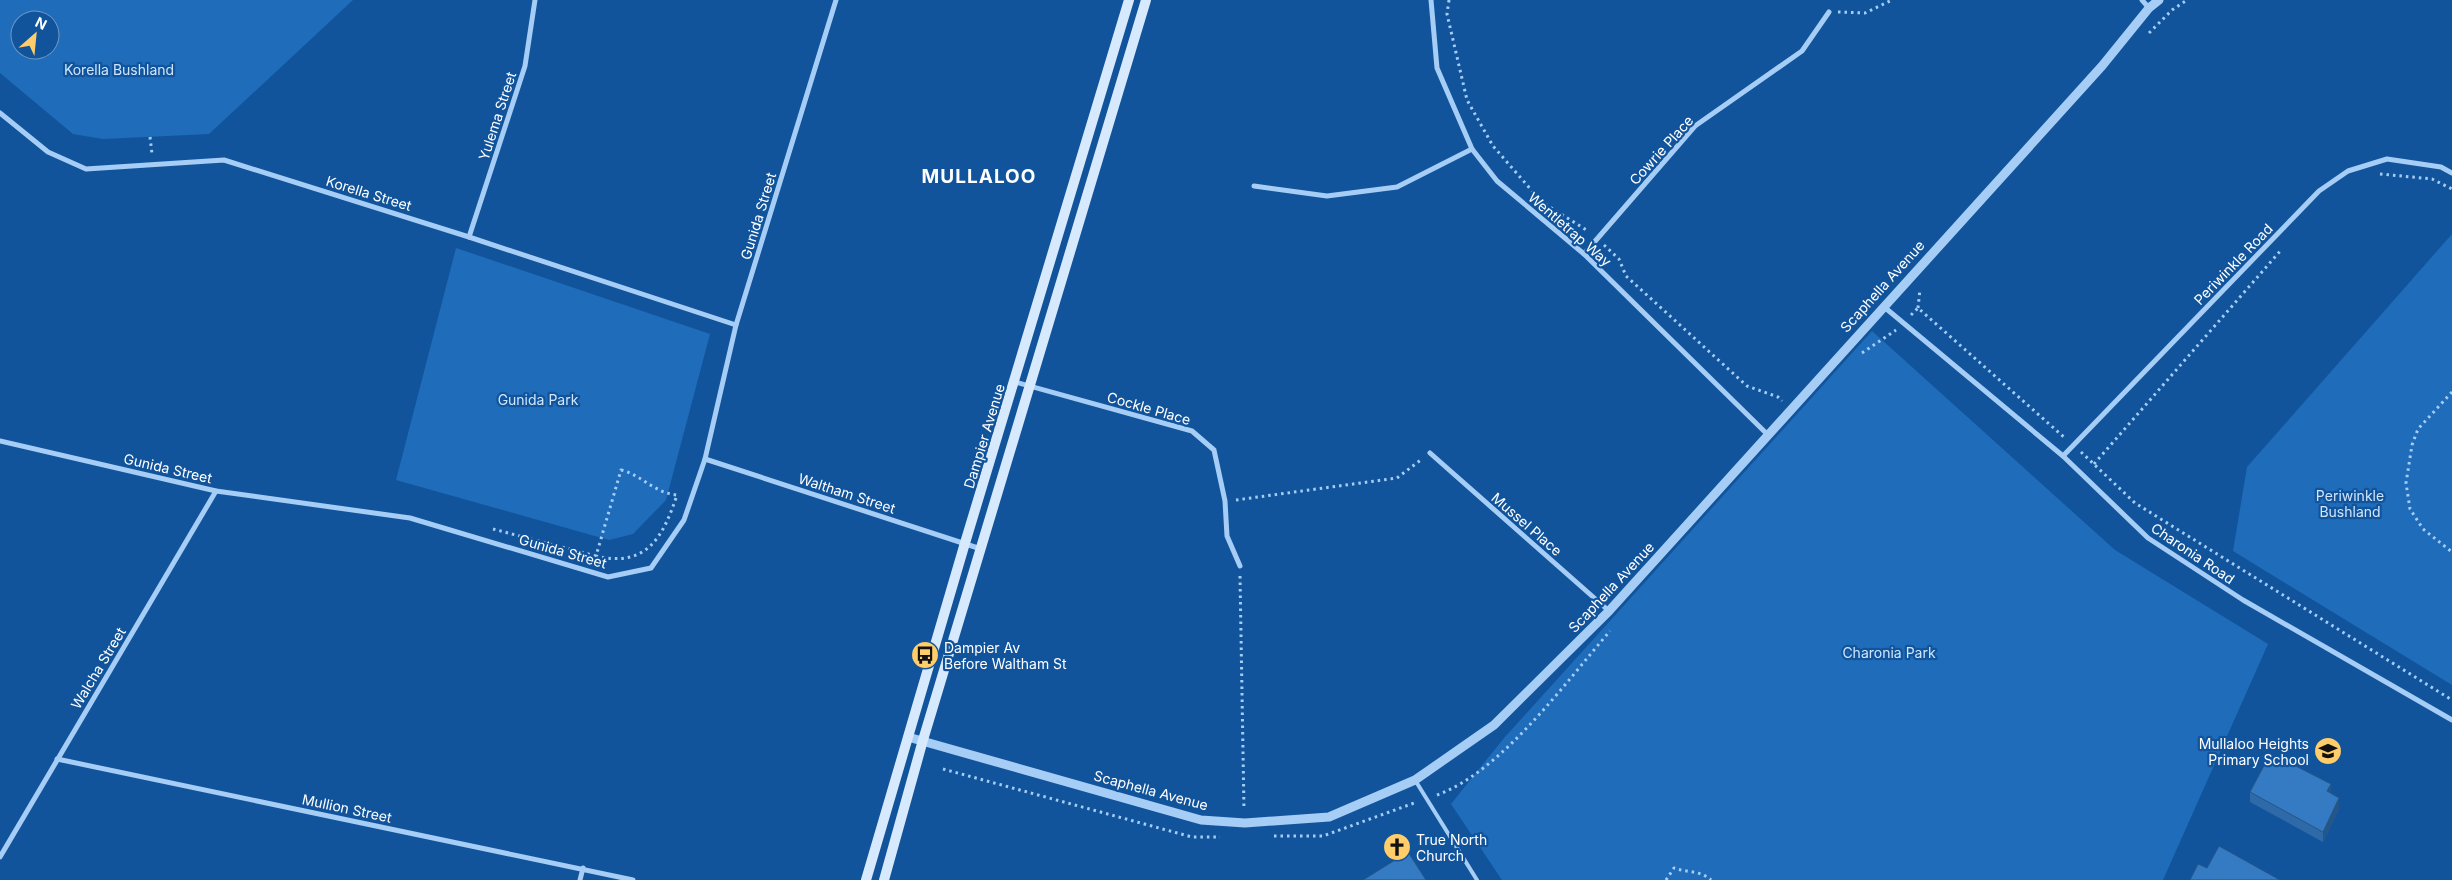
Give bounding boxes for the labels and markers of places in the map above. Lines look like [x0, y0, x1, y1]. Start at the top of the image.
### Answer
place label: Dampier Av Before Waltham St [944, 639, 1067, 672]
bus stop icon: Dampier Av Before Waltham St [910, 640, 940, 670]
place label: Mullaloo Heights Primary School [2199, 735, 2309, 768]
school or university icon: Mullaloo Heights Primary School [2313, 736, 2343, 766]
place label: True North Church [1416, 831, 1487, 864]
church icon: True North Church [1382, 832, 1412, 862]

